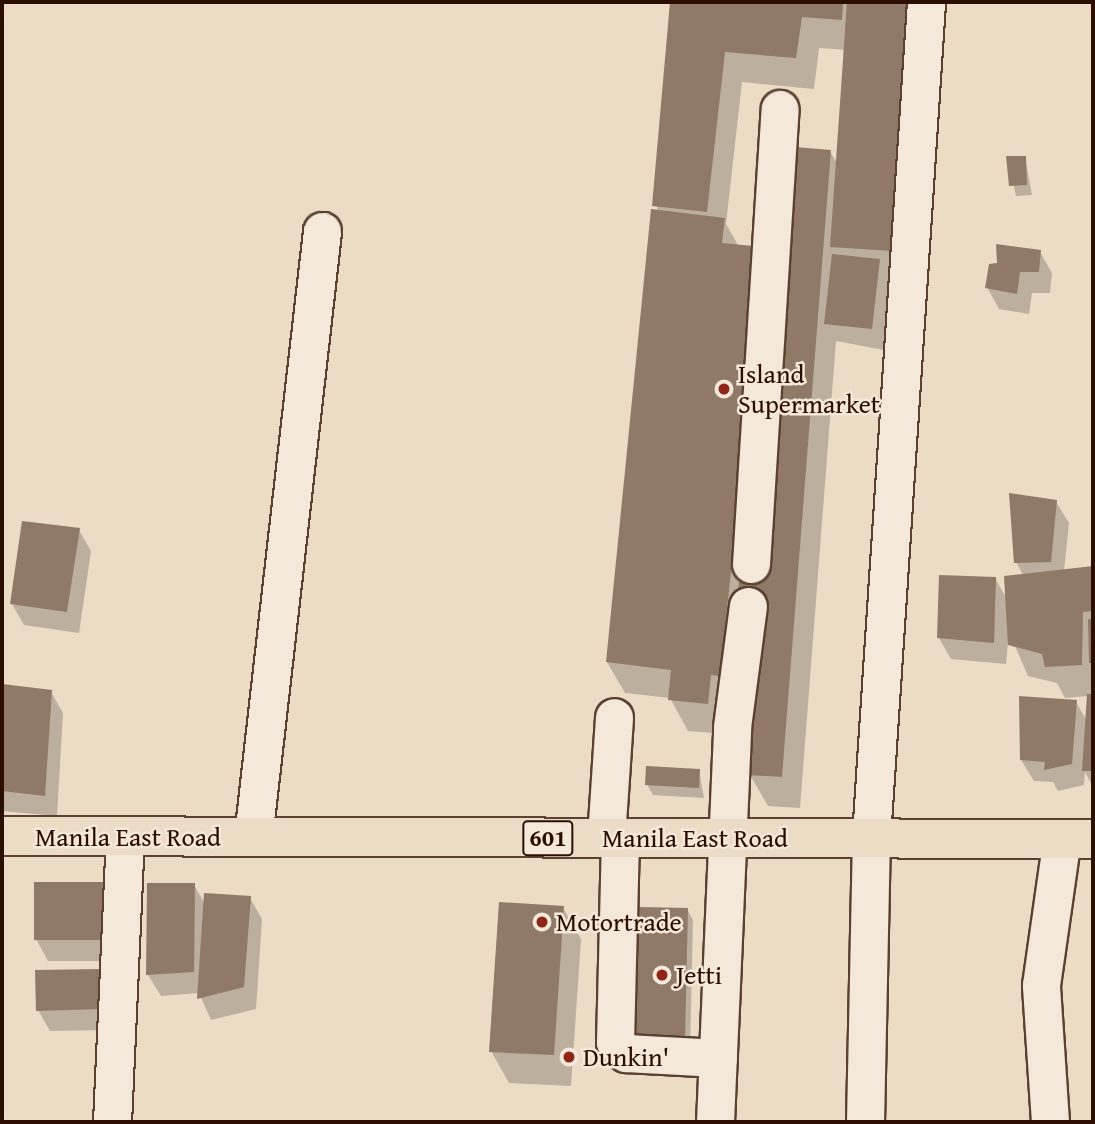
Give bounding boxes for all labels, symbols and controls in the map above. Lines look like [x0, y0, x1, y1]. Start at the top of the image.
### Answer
place label: Island Supermarket [738, 358, 880, 420]
marker: Island Supermarket [716, 381, 732, 397]
road number: 601 [522, 818, 574, 858]
street label: Manila East Road [35, 821, 221, 853]
street label: Manila East Road [602, 822, 788, 854]
place label: Motortrade [556, 906, 682, 938]
marker: Motortrade [534, 914, 550, 930]
place label: Jetti [676, 959, 722, 991]
marker: Jetti [654, 967, 670, 983]
place label: Dunkin' [583, 1041, 669, 1073]
marker: Dunkin' [561, 1049, 577, 1065]

